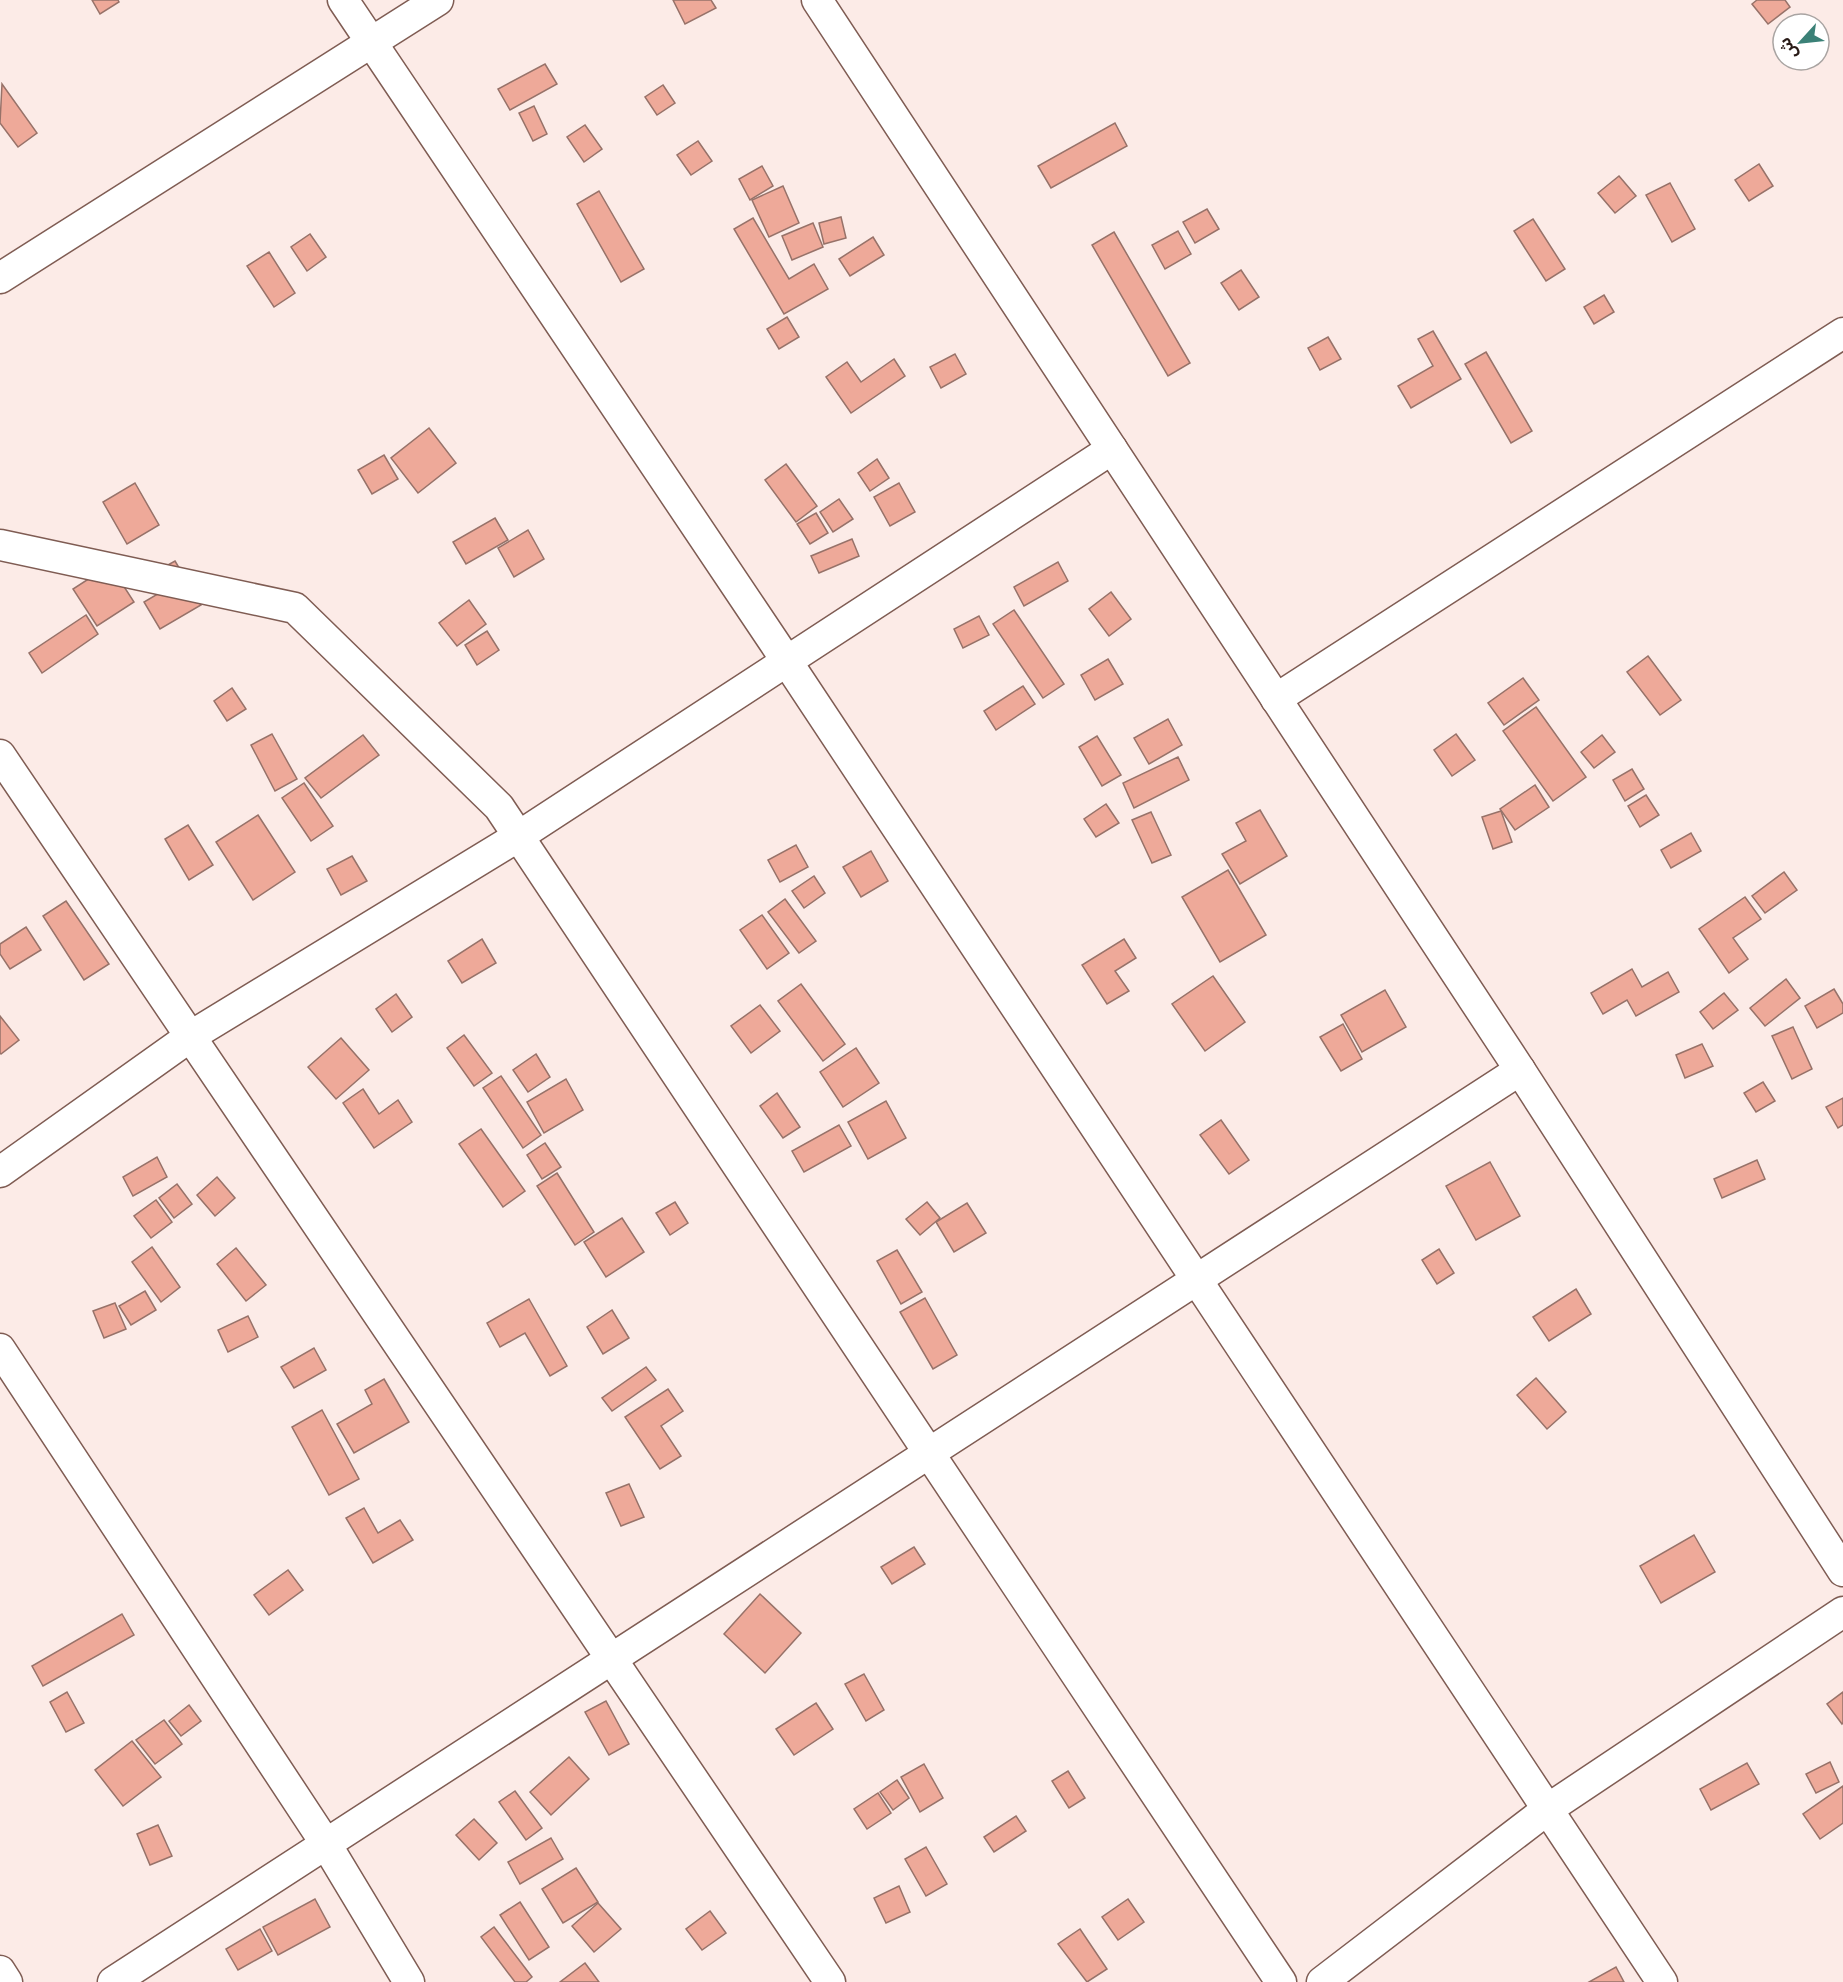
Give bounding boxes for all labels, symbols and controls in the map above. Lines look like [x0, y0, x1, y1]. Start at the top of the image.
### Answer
north arrow [1771, 12, 1831, 72]
text: ش [1773, 34, 1802, 64]

